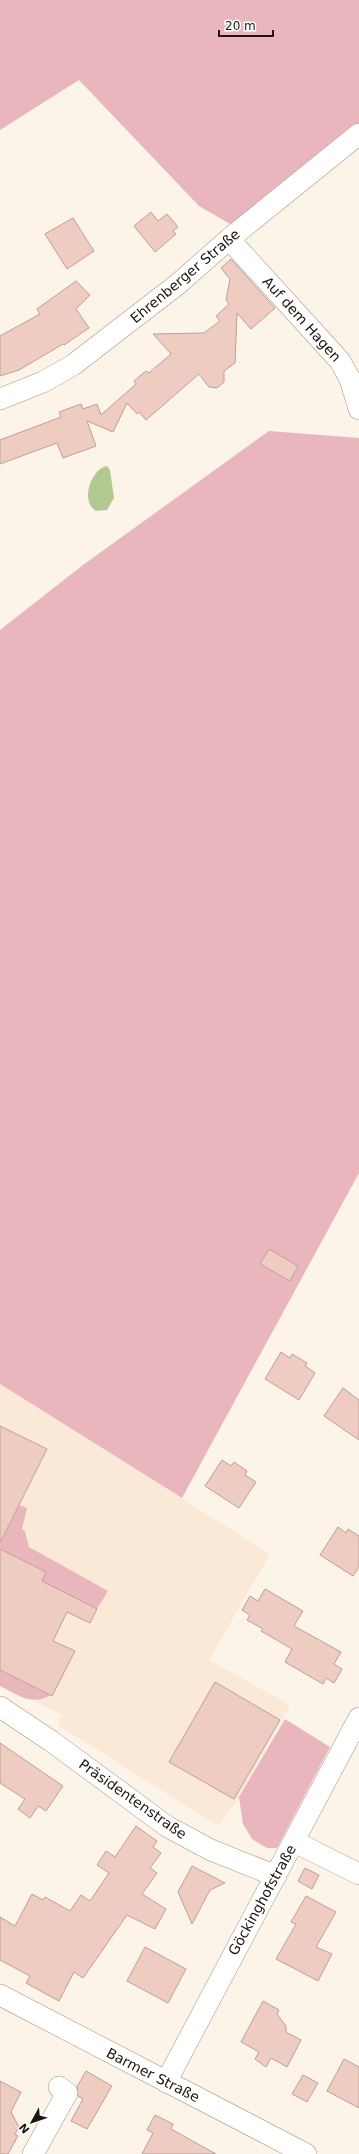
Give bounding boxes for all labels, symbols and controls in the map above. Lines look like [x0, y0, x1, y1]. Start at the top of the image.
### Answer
scale bar [219, 12, 273, 38]
text: 20 m [225, 19, 256, 33]
street label: Ehrenberger Straße [127, 226, 243, 326]
street label: Auf dem Hagen [260, 273, 344, 365]
street label: Präsidentenstraße [76, 1756, 190, 1842]
street label: Göckinghofstraße [225, 1842, 299, 1958]
street label: Barmer Straße [104, 2045, 202, 2105]
north arrow [12, 2102, 52, 2142]
text: N [17, 2120, 33, 2136]

